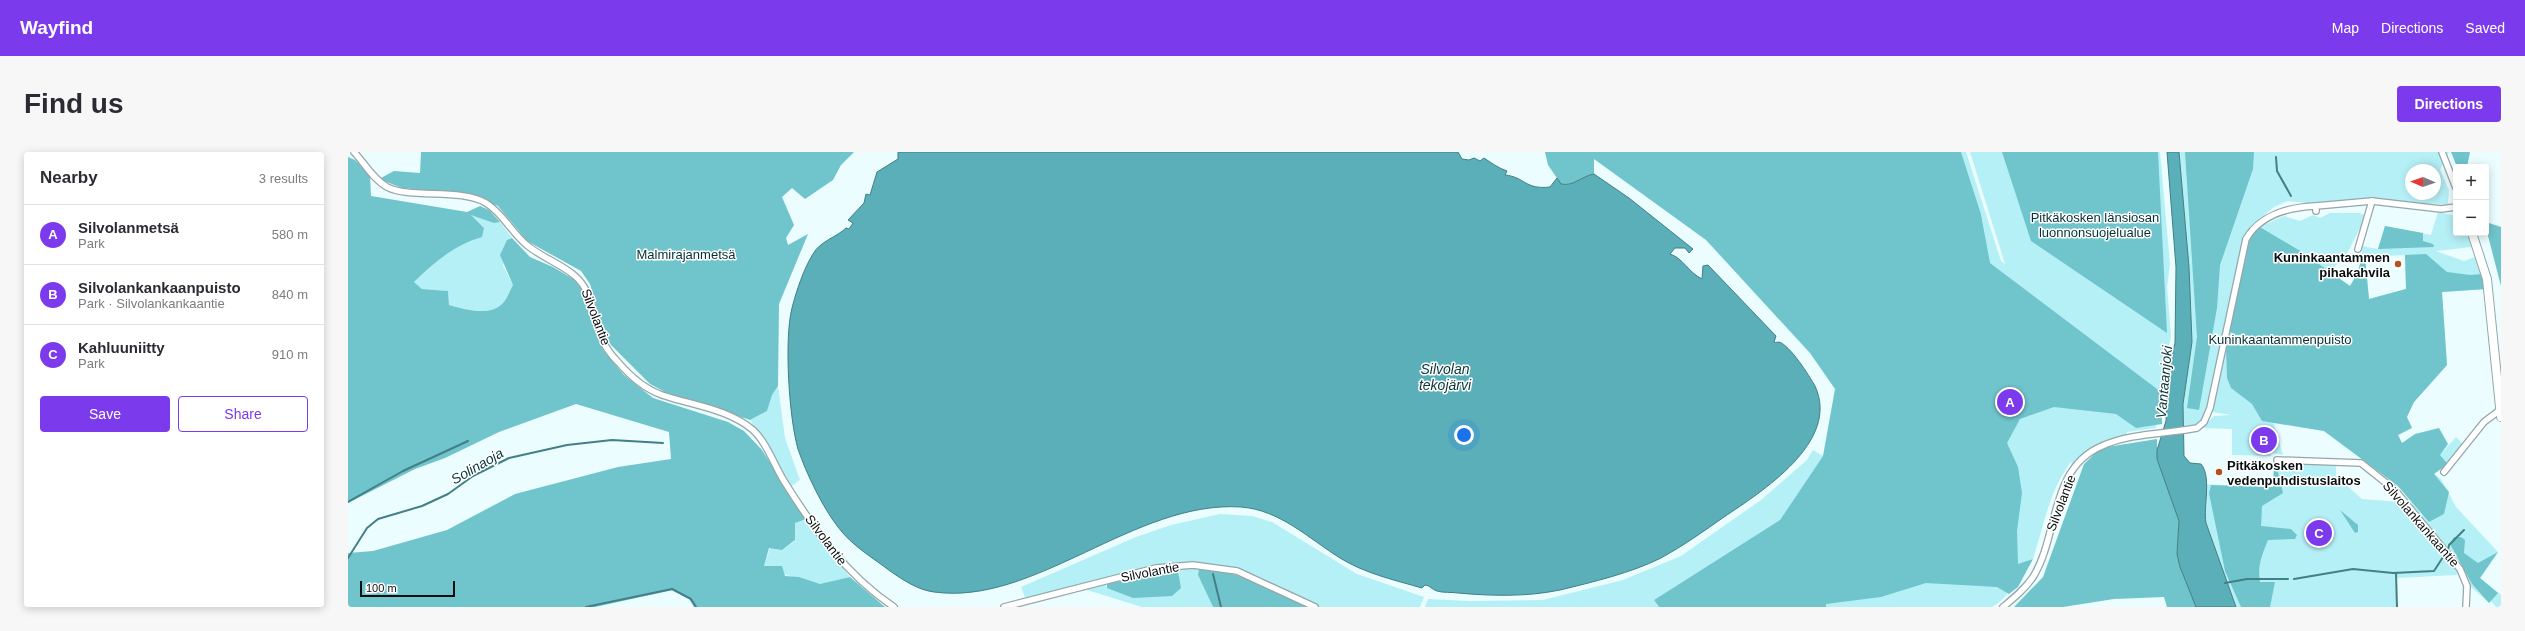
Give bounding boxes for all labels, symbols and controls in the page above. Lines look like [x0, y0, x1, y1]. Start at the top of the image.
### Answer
text: Wayfind [20, 17, 93, 38]
text: Map [2332, 20, 2359, 36]
text: Directions [2381, 20, 2443, 36]
text: Saved [2465, 20, 2505, 36]
button: Directions [2397, 86, 2501, 122]
text: Find us [24, 88, 124, 119]
north arrow [2405, 164, 2441, 200]
map controls [2453, 164, 2489, 236]
button: + [2453, 164, 2489, 200]
text: Nearby [40, 168, 98, 187]
text: 3 results [259, 171, 308, 186]
button: − [2453, 200, 2489, 236]
park label: Pitkäkosken länsiosan luonnonsuojelualue [2031, 210, 2159, 240]
text: Silvolanmetsä [78, 219, 179, 236]
text: A [48, 227, 58, 242]
text: 580 m [272, 227, 308, 242]
text: Park [78, 236, 105, 251]
park label: Malmirajanmetsä [637, 247, 736, 262]
place label: Kuninkaantammen pihakahvila [2274, 250, 2391, 280]
marker: Kuninkaantammen pihakahvila [2393, 259, 2403, 269]
text: Silvolankankaanpuisto [78, 279, 241, 296]
text: B [48, 287, 58, 302]
text: 840 m [272, 287, 308, 302]
street label: Silvolantie [578, 287, 614, 347]
text: Park · Silvolankankaantie [78, 296, 225, 311]
park label: Kuninkaantammenpuisto [2208, 332, 2352, 347]
text: Kahluuniitty [78, 339, 165, 356]
water label: Vantaanjoki [2153, 344, 2175, 419]
text: C [48, 347, 58, 362]
text: 910 m [272, 347, 308, 362]
text: Park [78, 356, 105, 371]
water label: Silvolan tekojärvi [1419, 361, 1472, 393]
pin: A [1997, 387, 2023, 417]
button: Save [40, 396, 170, 432]
button: Share [178, 396, 308, 432]
your location [1454, 425, 1474, 445]
pin: B [2251, 425, 2277, 455]
water label: Solinaoja [448, 445, 506, 487]
place label: Pitkäkosken vedenpuhdistuslaitos [2227, 458, 2361, 488]
marker: Pitkäkosken vedenpuhdistuslaitos [2214, 467, 2224, 477]
street label: Silvolantie [2043, 473, 2079, 533]
street label: Silvolankankaantie [2380, 478, 2462, 570]
street label: Silvolantie [802, 512, 850, 568]
pin: C [2306, 518, 2332, 548]
street label: Silvolantie [1119, 559, 1181, 585]
scale bar [360, 579, 455, 598]
text: 100 m [366, 582, 397, 594]

